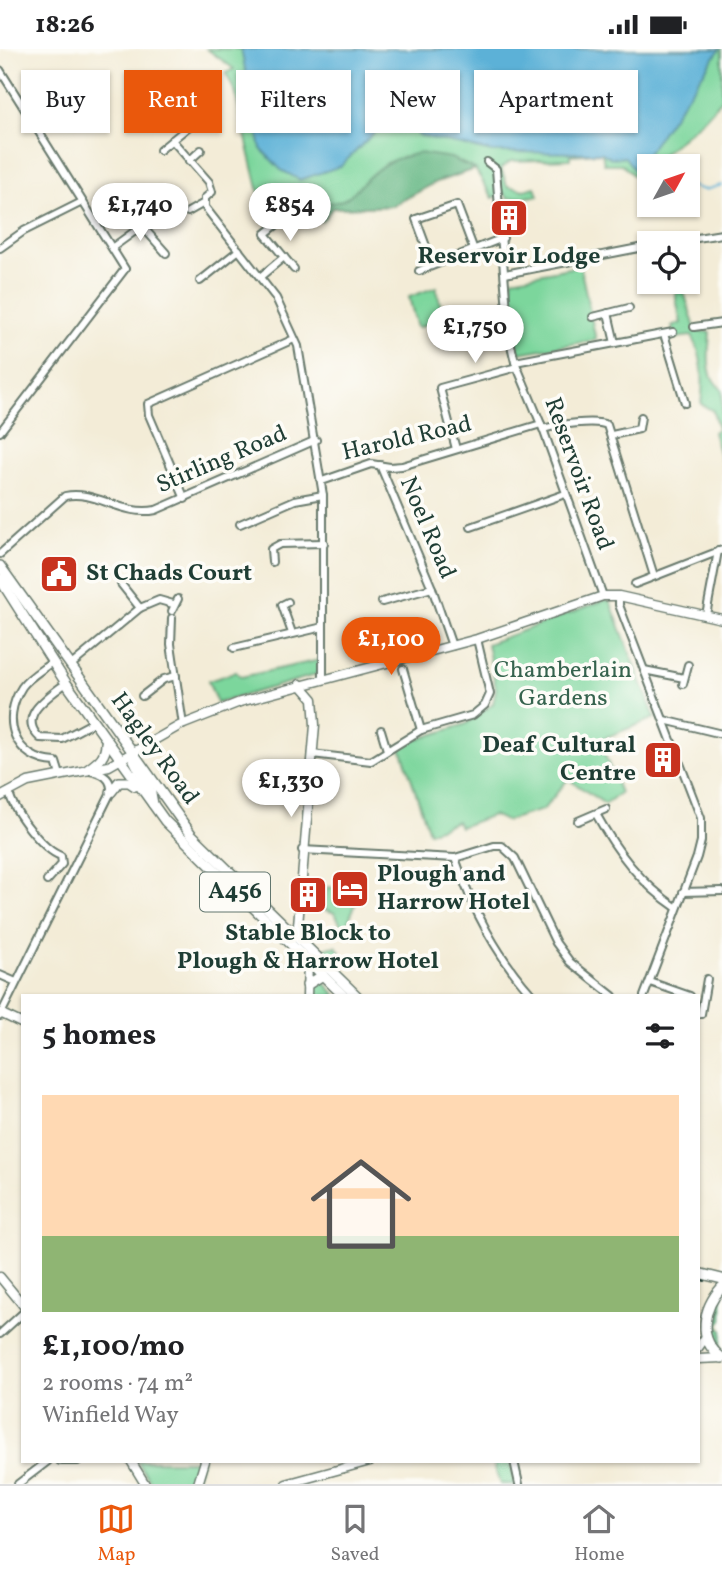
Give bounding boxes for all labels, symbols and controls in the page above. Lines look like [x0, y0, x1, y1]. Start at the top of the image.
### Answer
text: 18:26 [35, 7, 95, 43]
chip: Buy [21, 70, 110, 133]
chip: Rent [124, 70, 222, 133]
chip: Filters [236, 70, 351, 133]
chip: New [365, 70, 460, 133]
chip: Apartment [474, 70, 638, 133]
north arrow [637, 154, 700, 217]
map controls [637, 154, 700, 294]
pin: £1,740 [83, 183, 197, 243]
pin: £854 [249, 183, 331, 243]
text: £1,740 [107, 190, 173, 222]
text: £854 [265, 190, 315, 222]
building icon: Reservoir Lodge [488, 197, 530, 239]
button: locate [637, 231, 700, 294]
place label: Reservoir Lodge [418, 240, 600, 274]
pin: £1,750 [418, 305, 532, 365]
text: £1,750 [443, 312, 507, 344]
street label: Reservoir Road [535, 393, 621, 555]
street label: Harold Road [339, 408, 475, 470]
street label: Stirling Road [151, 417, 293, 503]
street label: Noel Road [390, 472, 464, 584]
public building icon: St Chads Court [38, 553, 80, 595]
place label: St Chads Court [86, 557, 252, 591]
pin: £1,100 [334, 617, 448, 677]
text: £1,100 [358, 624, 425, 656]
park label: Chamberlain Gardens [494, 654, 632, 716]
street label: Hagley Road [101, 686, 207, 812]
place label: Deaf Cultural Centre [482, 729, 636, 791]
building icon: Deaf Cultural Centre [642, 739, 684, 781]
pin: £1,330 [234, 759, 348, 819]
text: £1,330 [258, 766, 324, 798]
place label: Plough and Harrow Hotel [377, 858, 530, 920]
hotel icon: Plough and Harrow Hotel [329, 868, 371, 910]
road number: A456 [200, 873, 270, 911]
building icon: Stable Block to Plough & Harrow Hotel [287, 874, 329, 916]
place label: Stable Block to Plough & Harrow Hotel [177, 917, 439, 979]
text: 5 homes [42, 1015, 156, 1057]
icon: filters [641, 1017, 679, 1055]
icon: home [298, 1141, 424, 1267]
text: £1,100/mo [42, 1326, 185, 1368]
text: 2 rooms · 74 m² [42, 1368, 193, 1400]
text: Winfield Way [42, 1400, 179, 1432]
tab: Map [97, 1500, 136, 1568]
tab: Saved [330, 1500, 379, 1568]
tab: Home [574, 1500, 625, 1568]

